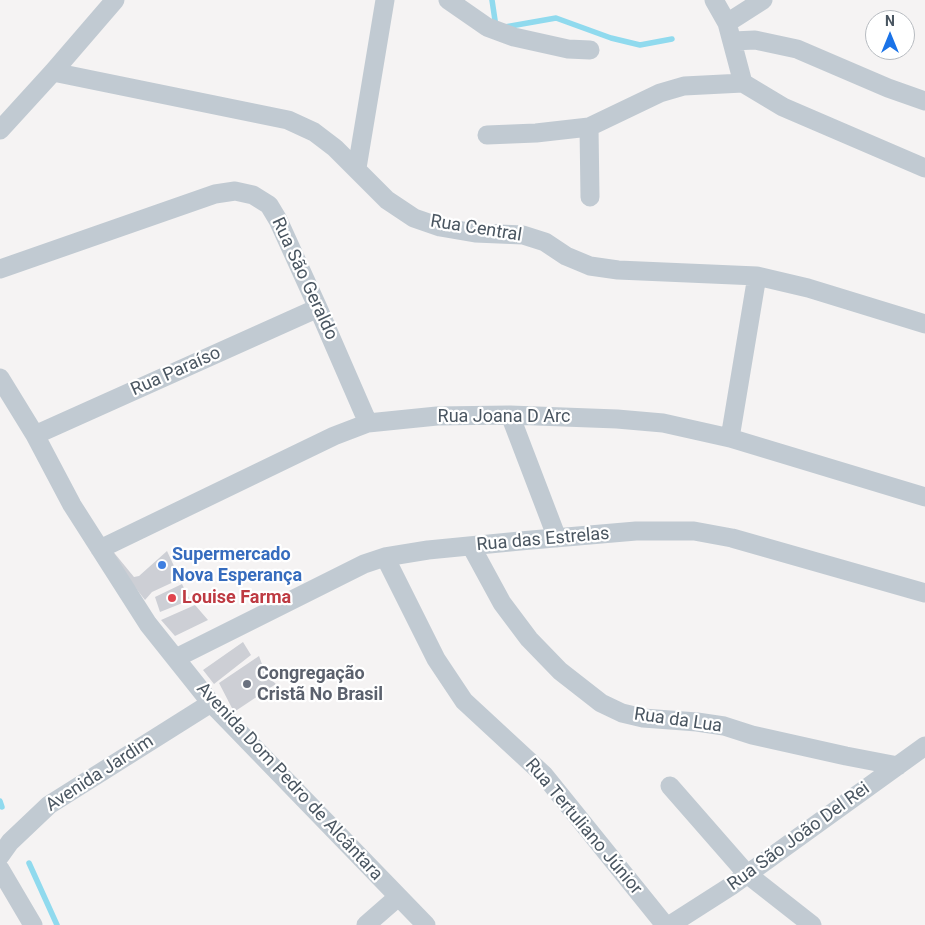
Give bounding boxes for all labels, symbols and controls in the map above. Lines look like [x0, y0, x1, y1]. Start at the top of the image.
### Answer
north arrow [865, 10, 915, 60]
text: N [885, 13, 895, 29]
street label: Rua Central [429, 211, 523, 247]
street label: Rua São Geraldo [266, 214, 342, 344]
street label: Rua Paraíso [128, 343, 224, 401]
street label: Rua Joana D Arc [438, 406, 570, 428]
street label: Rua das Estrelas [476, 523, 610, 557]
place label: Supermercado Nova Esperança [172, 544, 302, 586]
marker: Supermercado Nova Esperança [156, 559, 168, 571]
place label: Louise Farma [182, 587, 291, 609]
marker: Louise Farma [166, 592, 178, 604]
place label: Congregação Cristã No Brasil [257, 663, 383, 706]
marker: Congregação Cristã No Brasil [241, 678, 253, 690]
street label: Avenida Dom Pedro de Alcântara [192, 679, 386, 885]
street label: Rua da Lua [633, 704, 723, 738]
street label: Avenida Jardim [42, 731, 158, 817]
street label: Rua Tertuliano Júnior [520, 755, 646, 899]
street label: Rua São João Del Rei [724, 778, 874, 896]

